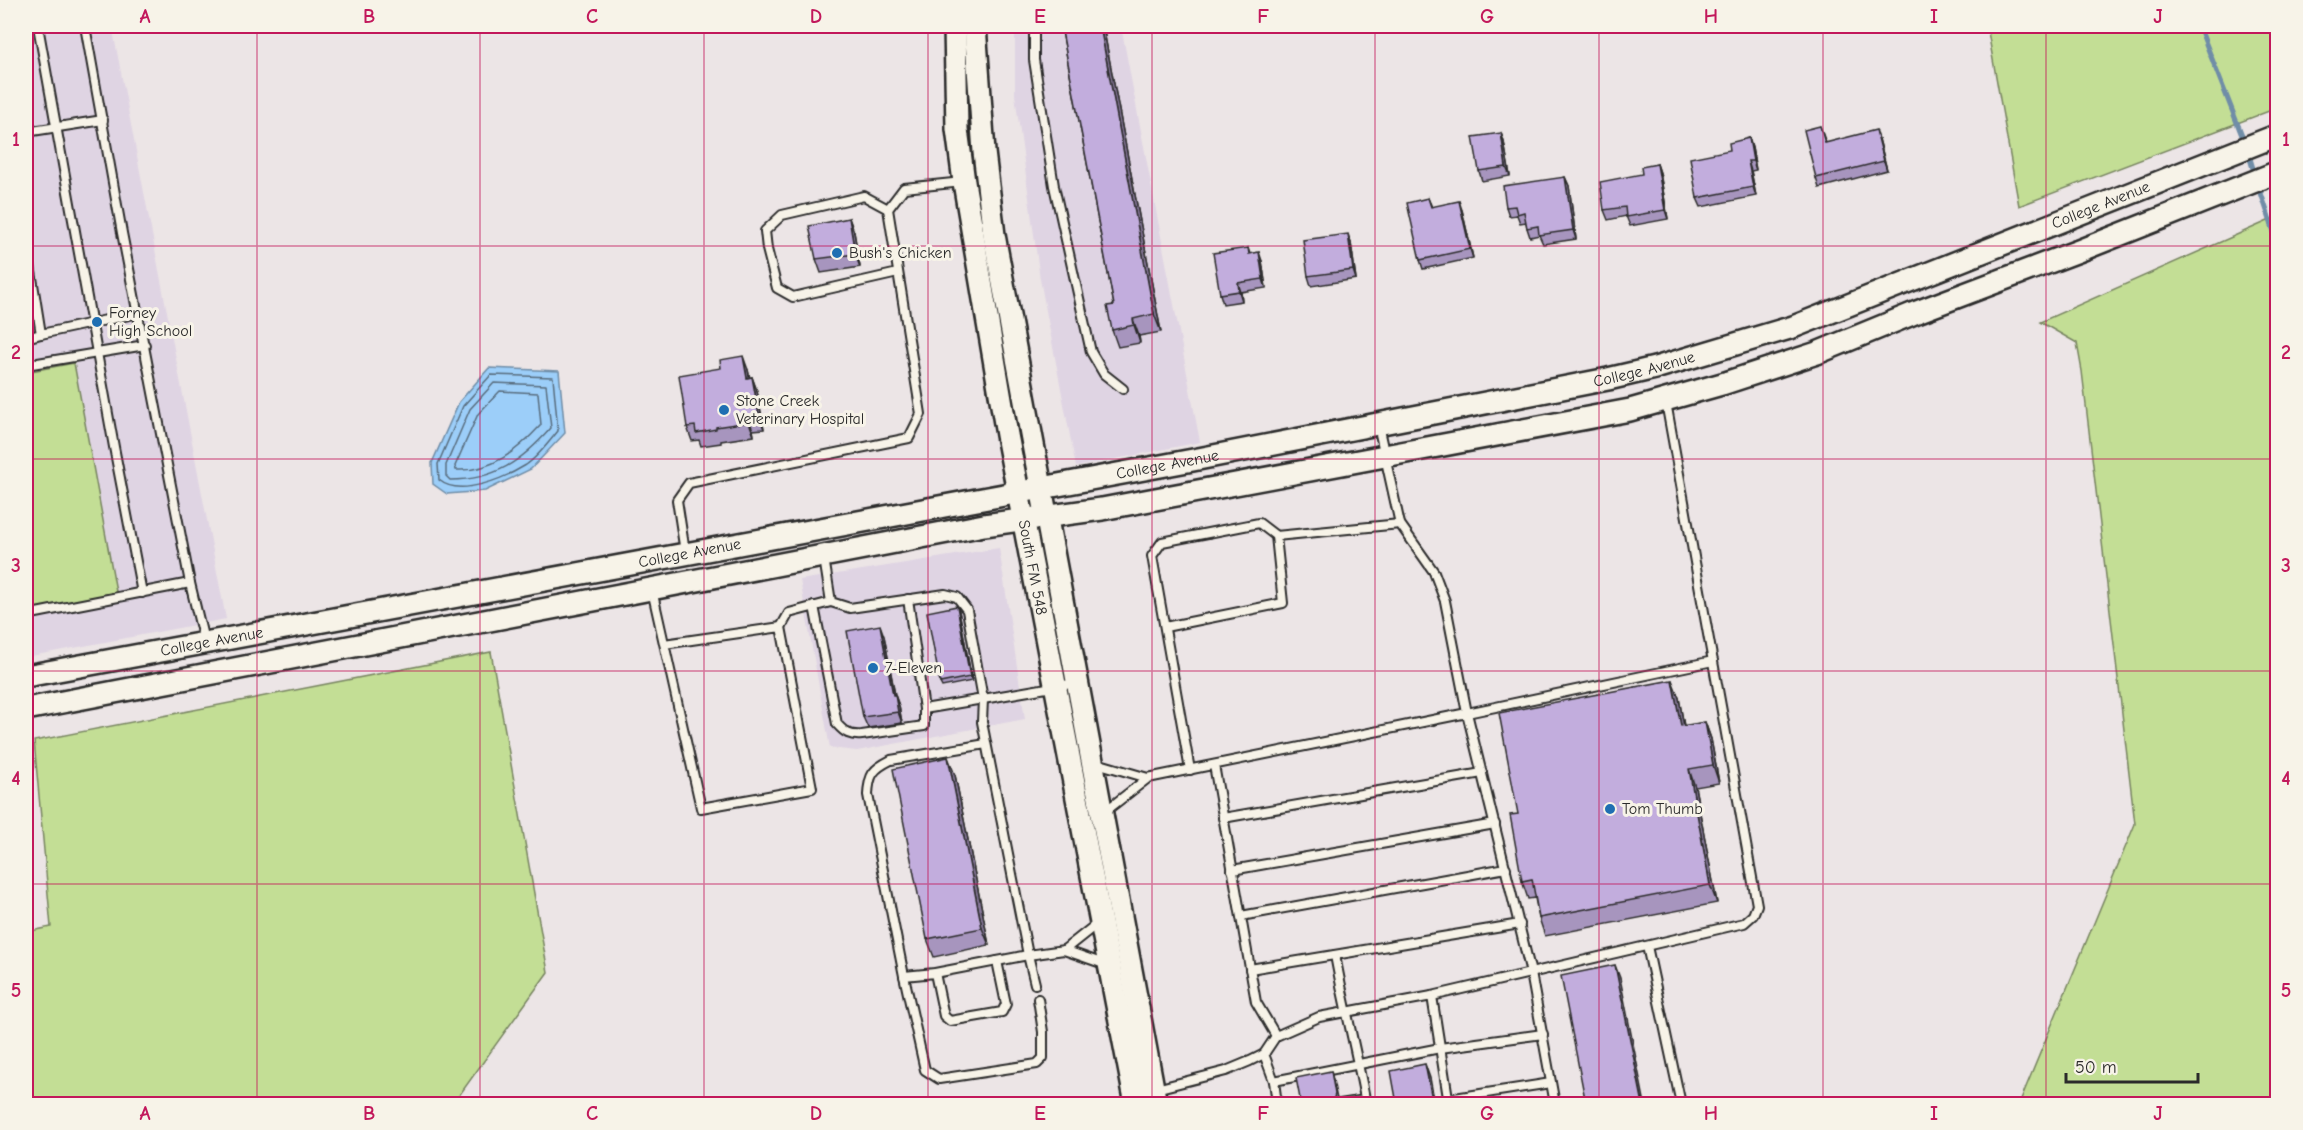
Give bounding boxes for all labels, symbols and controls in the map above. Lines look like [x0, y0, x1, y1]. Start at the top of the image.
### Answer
text: A [139, 5, 151, 28]
text: B [363, 5, 375, 28]
text: C [586, 5, 598, 28]
text: D [810, 5, 822, 28]
text: E [1034, 5, 1046, 28]
text: F [1257, 5, 1269, 28]
text: G [1480, 5, 1494, 28]
text: H [1704, 5, 1718, 28]
text: I [1930, 5, 1938, 28]
text: J [2153, 5, 2163, 28]
text: 1 [12, 128, 20, 151]
text: 1 [2282, 128, 2290, 151]
street label: College Avenue [2049, 178, 2153, 233]
place label: Bush's Chicken [849, 244, 951, 262]
marker: Bush's Chicken [830, 246, 844, 260]
place label: Forney High School [109, 304, 192, 340]
marker: Forney High School [90, 315, 104, 329]
text: 2 [11, 341, 21, 364]
text: 2 [2281, 341, 2291, 364]
street label: College Avenue [1592, 348, 1697, 391]
place label: Stone Creek Veterinary Hospital [736, 392, 864, 428]
marker: Stone Creek Veterinary Hospital [717, 403, 731, 417]
street label: College Avenue [1115, 446, 1220, 483]
street label: South FM 548 [1015, 518, 1051, 617]
street label: College Avenue [637, 535, 743, 571]
text: 3 [11, 554, 21, 577]
text: 3 [2281, 554, 2291, 577]
street label: College Avenue [159, 623, 265, 660]
place label: 7-Eleven [885, 659, 942, 677]
marker: 7-Eleven [866, 661, 880, 675]
text: 4 [11, 767, 21, 790]
text: 4 [2281, 767, 2291, 790]
place label: Tom Thumb [1622, 800, 1703, 818]
marker: Tom Thumb [1603, 802, 1617, 816]
text: 5 [11, 979, 21, 1002]
text: 5 [2281, 979, 2291, 1002]
scale bar [2066, 1046, 2198, 1084]
text: 50 m [2075, 1057, 2117, 1078]
text: A [139, 1102, 151, 1125]
text: B [363, 1102, 375, 1125]
text: C [586, 1102, 598, 1125]
text: D [810, 1102, 822, 1125]
text: E [1034, 1102, 1046, 1125]
text: F [1257, 1102, 1269, 1125]
text: G [1480, 1102, 1494, 1125]
text: H [1704, 1102, 1718, 1125]
text: I [1930, 1102, 1938, 1125]
text: J [2153, 1102, 2163, 1125]

